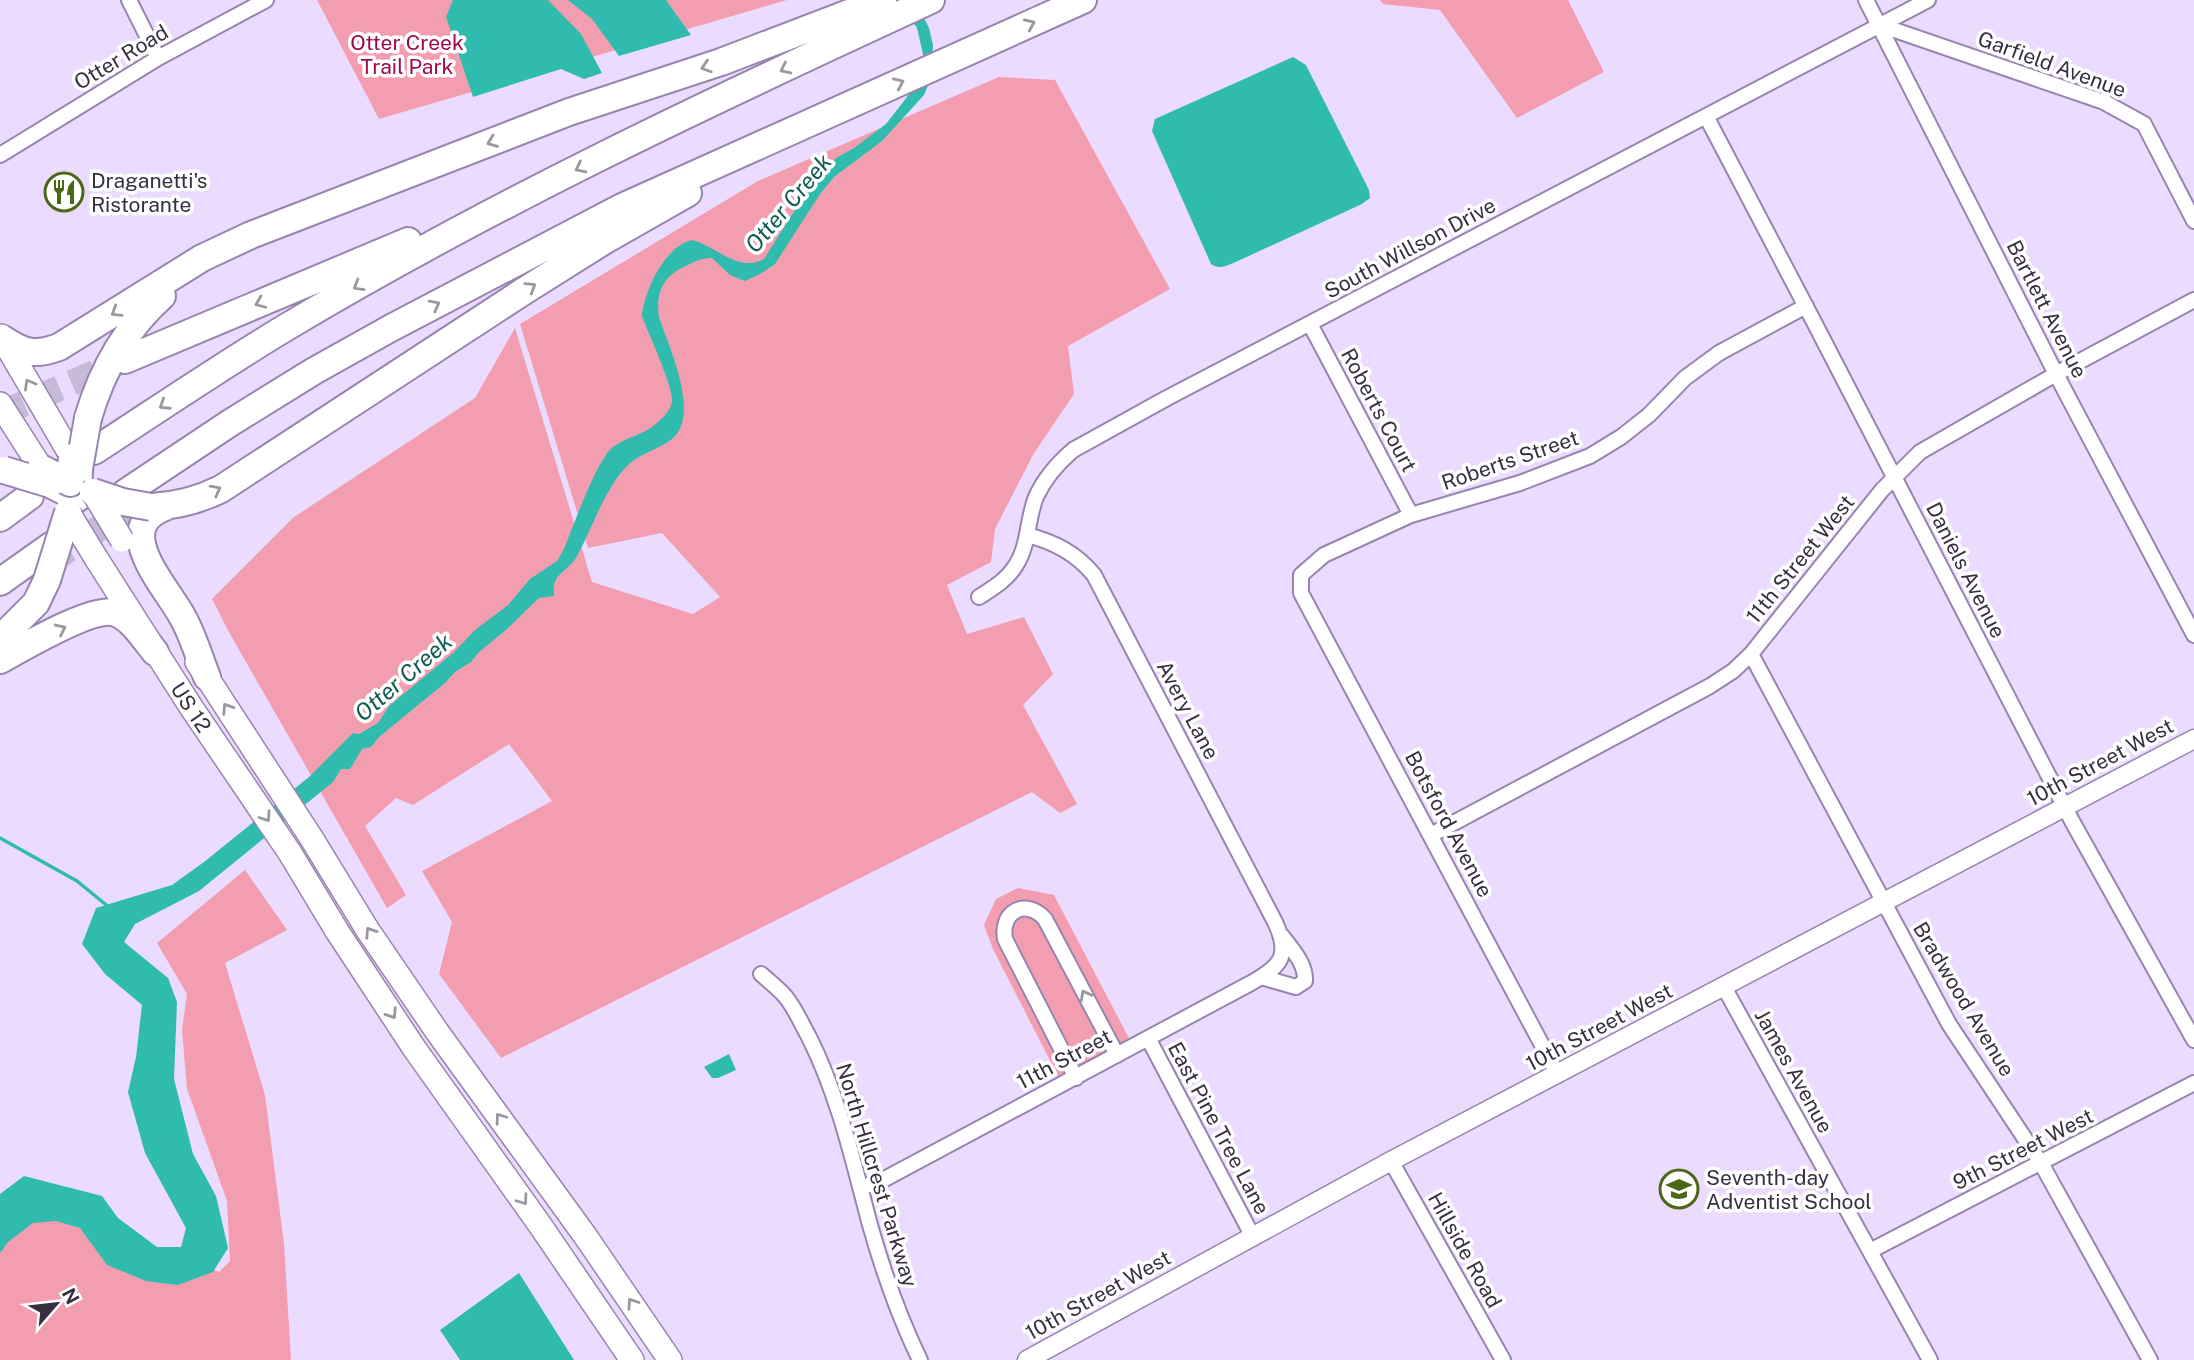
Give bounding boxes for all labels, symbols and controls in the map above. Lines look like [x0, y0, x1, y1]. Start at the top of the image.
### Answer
one-way arrow [1022, 18, 1035, 32]
street label: Otter Road [69, 19, 173, 95]
street label: Garfield Avenue [1974, 26, 2130, 102]
park label: Otter Creek Trail Park [350, 30, 464, 79]
one-way arrow [701, 59, 713, 73]
one-way arrow [780, 60, 792, 74]
one-way arrow [892, 77, 904, 91]
one-way arrow [486, 134, 498, 148]
water label: Otter Creek [739, 148, 837, 258]
one-way arrow [575, 159, 587, 173]
place label: Draganetti's Ristorante [91, 168, 208, 217]
restaurant icon: Draganetti's Ristorante [43, 171, 85, 213]
street label: South Willson Drive [1320, 192, 1500, 304]
street label: Bartlett Avenue [2001, 236, 2093, 382]
one-way arrow [353, 278, 365, 291]
one-way arrow [523, 282, 536, 295]
one-way arrow [254, 295, 266, 309]
one-way arrow [428, 300, 440, 313]
one-way arrow [111, 304, 124, 317]
street label: Roberts Court [1336, 344, 1422, 476]
one-way arrow [24, 379, 37, 392]
one-way arrow [159, 397, 172, 410]
street label: Roberts Street [1438, 425, 1582, 495]
one-way arrow [209, 485, 222, 499]
street label: 11th Street West [1741, 490, 1859, 628]
street label: Daniels Avenue [1921, 498, 2011, 642]
one-way arrow [53, 623, 66, 637]
water label: Otter Creek [349, 627, 458, 727]
street label: Avery Lane [1152, 656, 1224, 764]
street label: US 12 [166, 677, 217, 737]
one-way arrow [223, 703, 235, 716]
street label: 10th Street West [2023, 713, 2177, 811]
street label: Botsford Avenue [1400, 747, 1498, 901]
one-way arrow [257, 809, 270, 822]
street label: Bradwood Avenue [1908, 917, 2020, 1081]
one-way arrow [365, 926, 378, 939]
street label: 10th Street West [1522, 978, 1676, 1076]
one-way arrow [1080, 989, 1093, 1002]
street label: James Avenue [1750, 1005, 1838, 1137]
one-way arrow [384, 1007, 397, 1020]
street label: 11th Street [1012, 1024, 1116, 1094]
street label: East Pine Tree Lane [1163, 1037, 1275, 1219]
street label: North Hillcrest Parkway [831, 1060, 923, 1290]
street label: 9th Street West [1949, 1103, 2097, 1195]
one-way arrow [496, 1113, 508, 1126]
place label: Seventh-day Adventist School [1706, 1165, 1872, 1214]
school or university icon: Seventh-day Adventist School [1658, 1168, 1700, 1210]
street label: Hillside Road [1423, 1188, 1507, 1312]
one-way arrow [515, 1192, 527, 1205]
street label: 10th Street West [1021, 1245, 1175, 1345]
north arrow [21, 1269, 91, 1339]
text: N [58, 1284, 84, 1308]
one-way arrow [628, 1298, 640, 1311]

